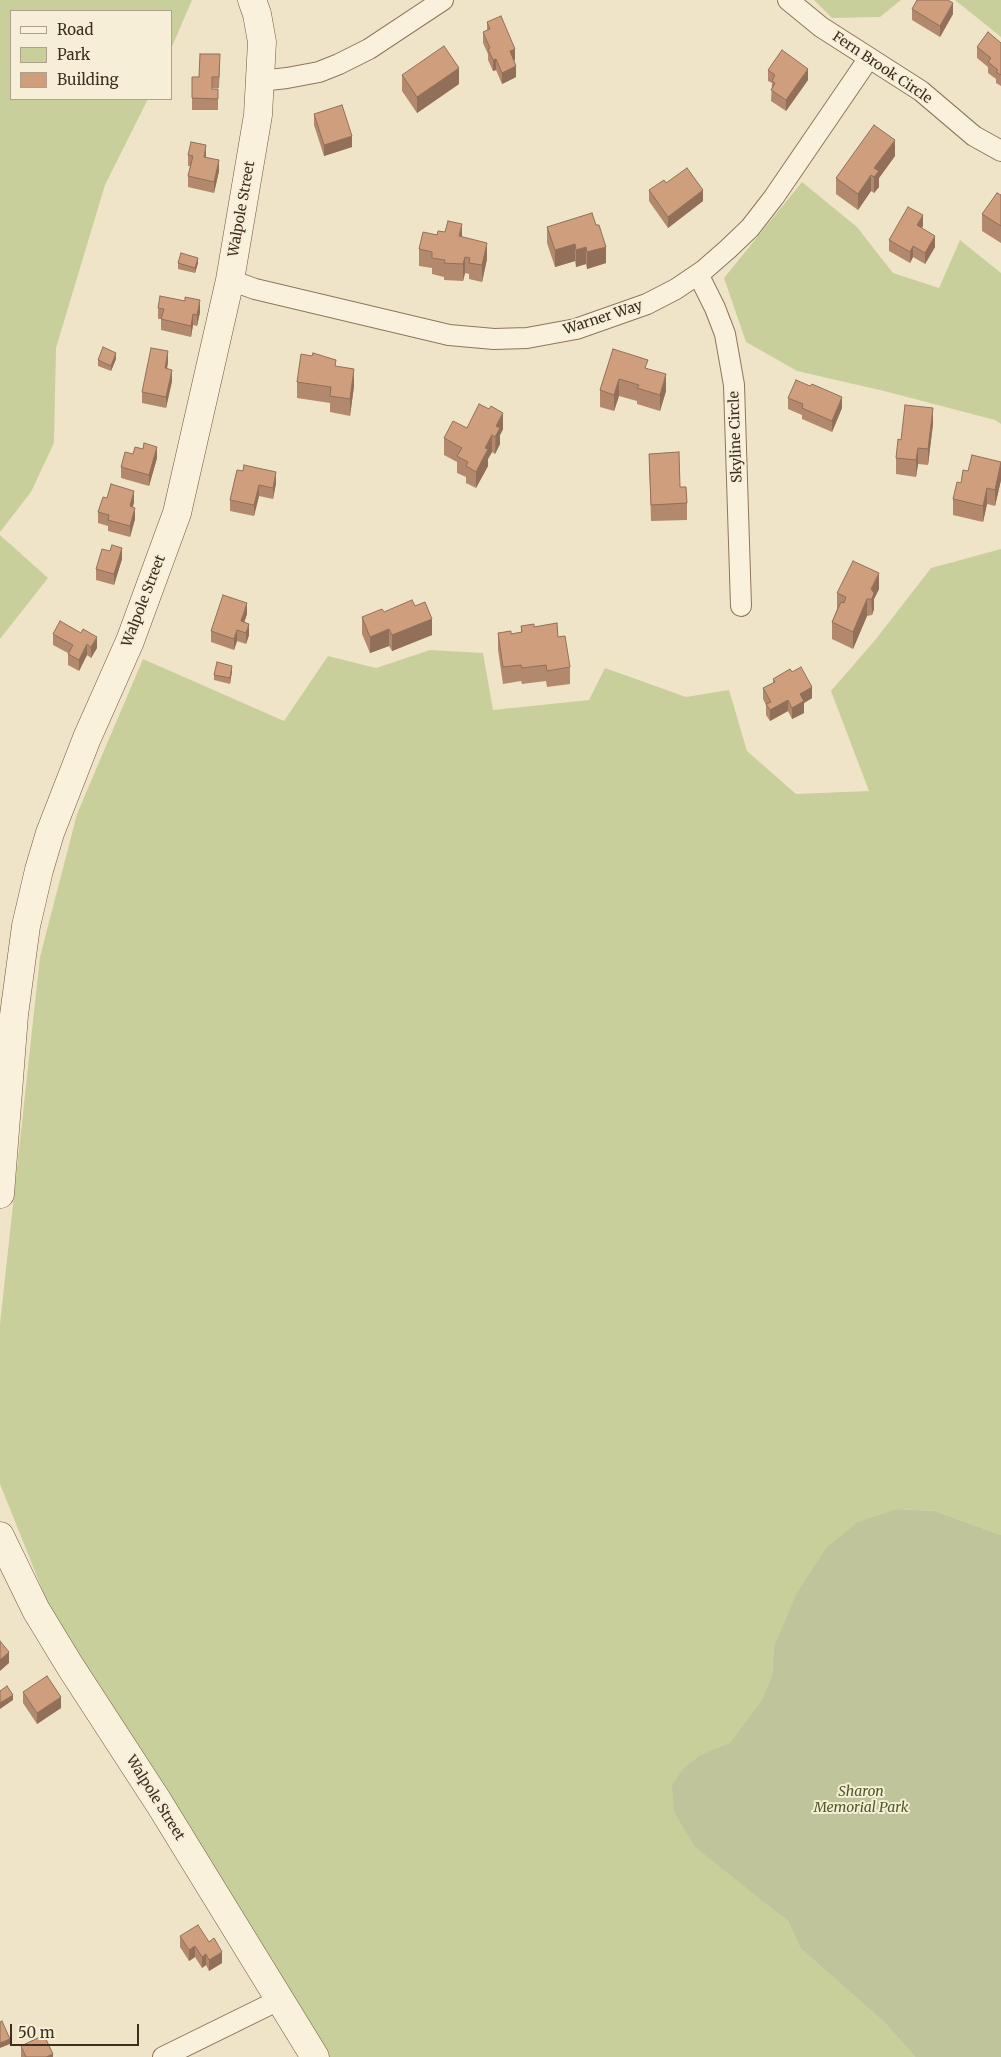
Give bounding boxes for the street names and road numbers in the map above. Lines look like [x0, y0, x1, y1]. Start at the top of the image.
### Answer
street label: Fern Brook Circle [829, 29, 935, 107]
street label: Walpole Street [225, 160, 259, 258]
street label: Warner Way [561, 297, 645, 339]
street label: Skyline Circle [726, 391, 746, 483]
street label: Walpole Street [119, 553, 169, 649]
street label: Walpole Street [122, 1752, 188, 1844]

